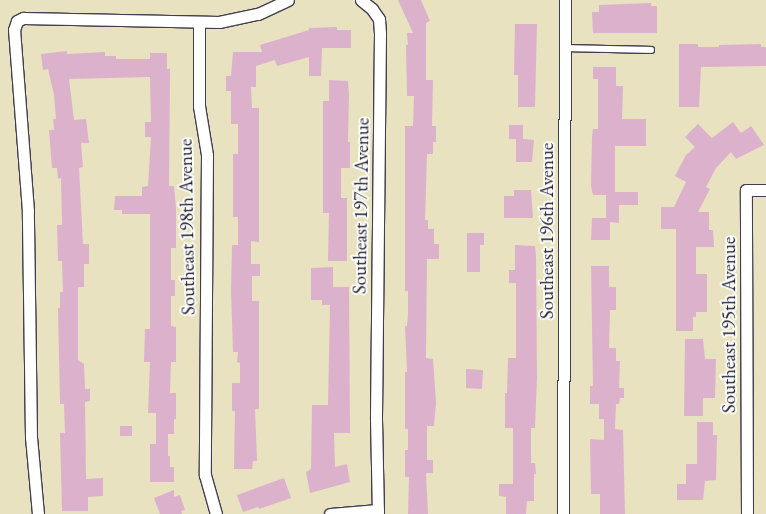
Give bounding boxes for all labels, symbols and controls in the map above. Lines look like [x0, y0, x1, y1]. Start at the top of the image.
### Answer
street label: Southeast 197th Avenue [348, 118, 374, 294]
street label: Southeast 198th Avenue [174, 139, 200, 315]
street label: Southeast 196th Avenue [536, 143, 558, 319]
street label: Southeast 195th Avenue [718, 237, 740, 413]

